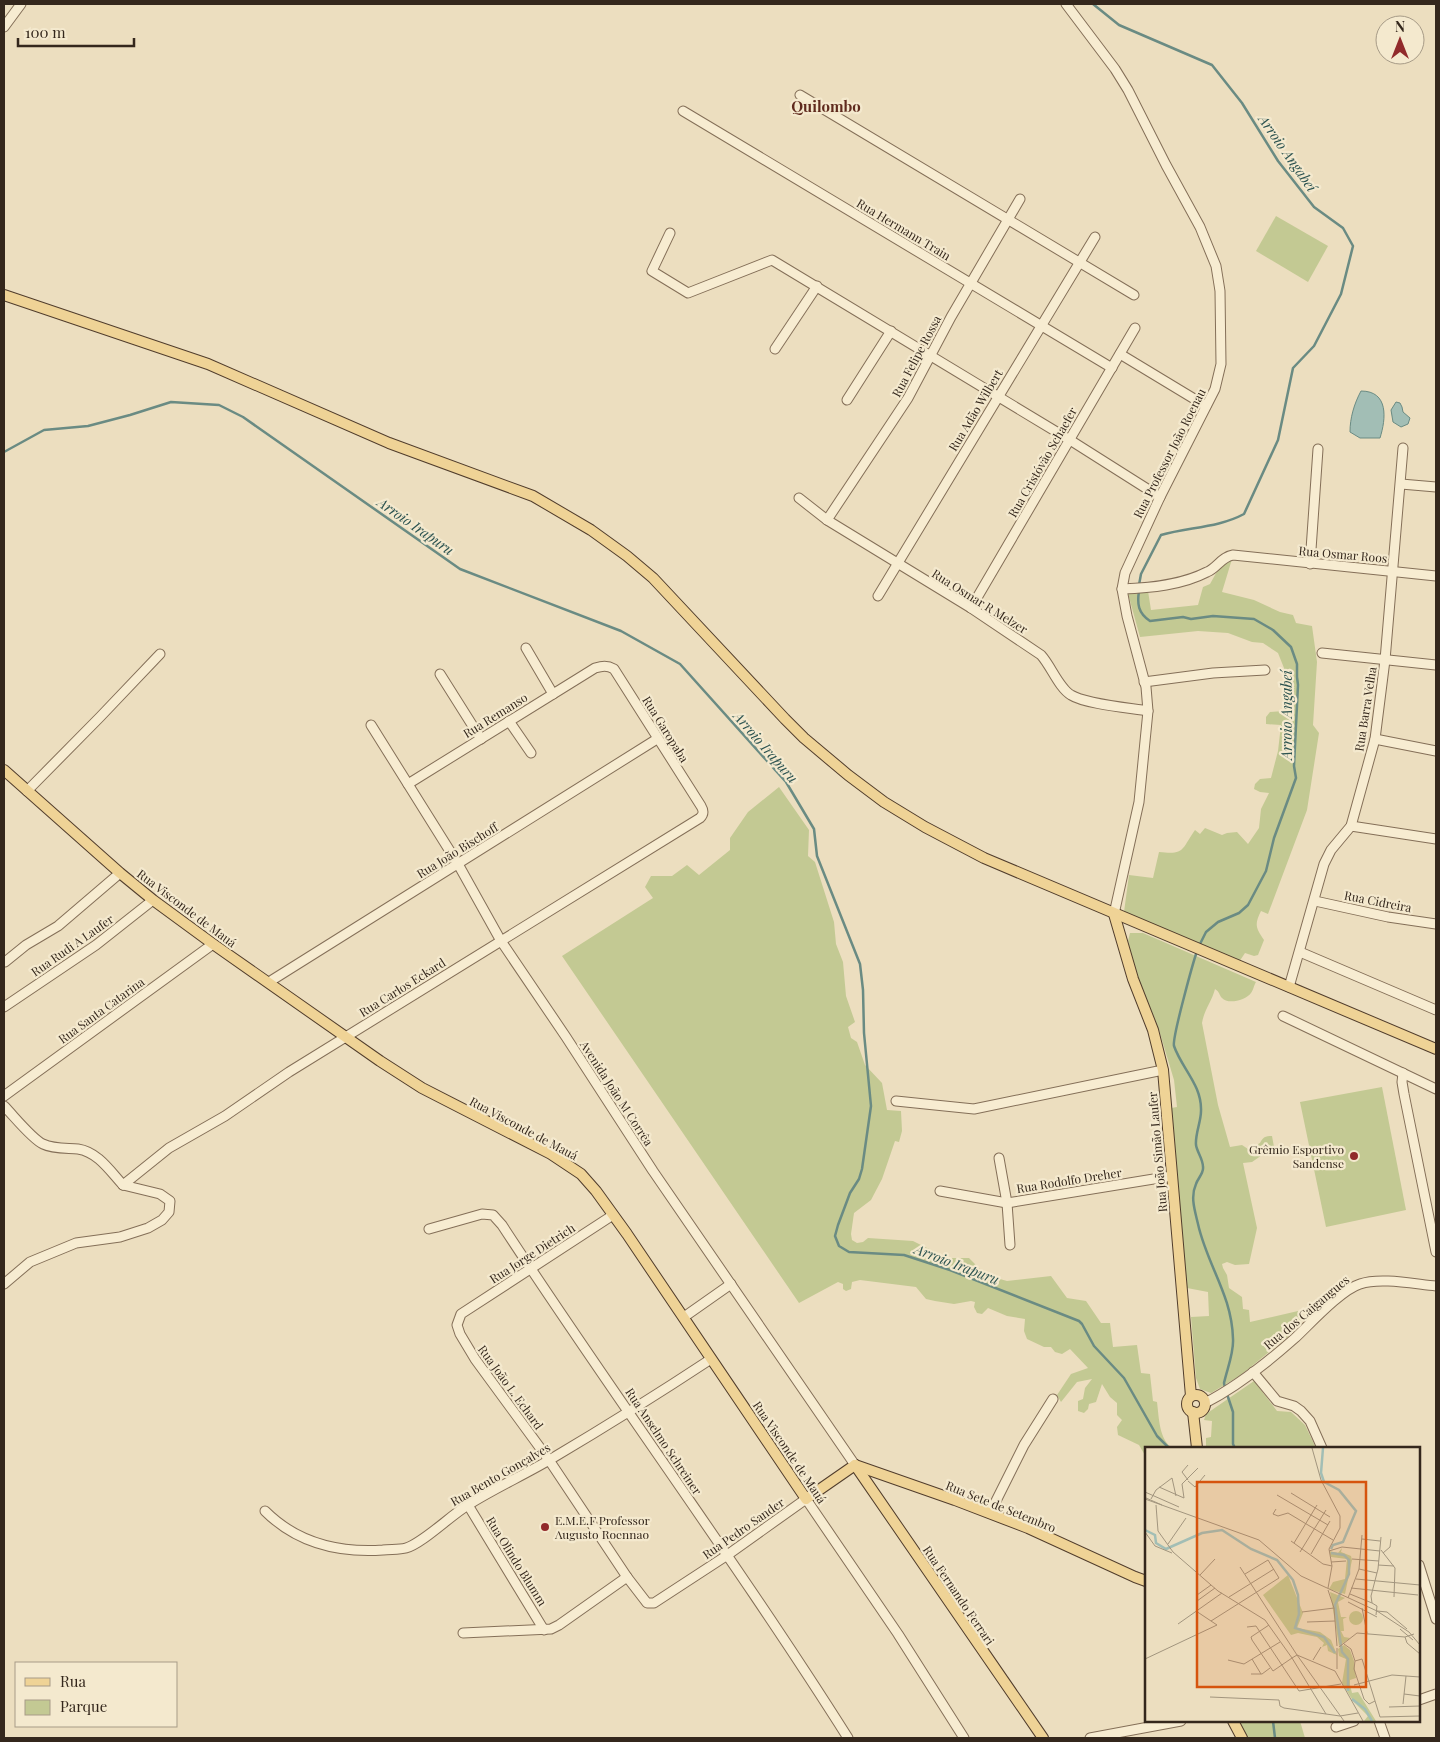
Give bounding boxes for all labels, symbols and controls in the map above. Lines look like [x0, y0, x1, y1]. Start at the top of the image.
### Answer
scale bar [18, 15, 134, 47]
north arrow [1375, 15, 1425, 65]
text: N [1395, 17, 1405, 36]
text: 100 m [25, 22, 66, 42]
district label: Quilombo [791, 96, 861, 116]
water label: Arroio Angabeí [1253, 109, 1323, 197]
street label: Rua Hermann Train [854, 195, 954, 263]
street label: Rua Felipe Rossa [888, 312, 944, 400]
street label: Rua Adão Wilbert [944, 365, 1006, 454]
street label: Rua Professor João Roenau [1129, 385, 1209, 521]
street label: Rua Cristóvão Schaefer [1004, 403, 1080, 520]
water label: Arroio Irapuru [372, 492, 458, 559]
street label: Rua Osmar Roos [1298, 542, 1388, 566]
street label: Rua Osmar R Melzer [929, 565, 1031, 637]
street label: Rua Barra Velha [1350, 666, 1380, 752]
water label: Arroio Angabeí [1277, 668, 1296, 762]
street label: Rua Remanso [460, 689, 531, 741]
street label: Rua Garopaba [639, 693, 693, 765]
water label: Arroio Irapuru [728, 706, 802, 787]
street label: Rua João Bischoff [413, 818, 502, 881]
street label: Rua Visconde de Mauá [134, 865, 240, 951]
street label: Rua Cidreira [1343, 887, 1413, 915]
street label: Rua Rudi A Laufer [28, 910, 117, 979]
street label: Rua Carlos Eckard [356, 954, 448, 1020]
street label: Rua Santa Catarina [55, 973, 147, 1047]
street label: Avenida João M Corrêa [576, 1036, 657, 1149]
street label: Rua João Simão Laufer [1144, 1090, 1170, 1213]
street label: Rua Visconde de Mauá [467, 1093, 581, 1163]
place label: Grêmio Esportivo Sandense [1249, 1141, 1344, 1171]
marker: Grêmio Esportivo Sandense [1348, 1150, 1360, 1162]
street label: Rua Rodolfo Dreher [1015, 1164, 1123, 1196]
street label: Rua Jorge Dietrich [486, 1219, 578, 1287]
water label: Arroio Irapuru [910, 1238, 1002, 1289]
street label: Rua dos Caigangues [1260, 1271, 1352, 1353]
street label: Rua João L. Echard [475, 1342, 547, 1432]
street label: Rua Anselmo Schreiner [622, 1384, 706, 1498]
street label: Rua Visconde de Mauá [750, 1398, 830, 1506]
street label: Rua Bento Gonçalves [447, 1439, 553, 1509]
inset map [1145, 1447, 1420, 1722]
street label: Rua Sete de Setembro [944, 1477, 1059, 1536]
street label: Rua Pedro Sander [699, 1493, 788, 1562]
place label: E.M.E.F Professor Augusto Roennao [554, 1512, 651, 1542]
street label: Rua Olindo Blumm [483, 1513, 551, 1609]
marker: E.M.E.F Professor Augusto Roennao [539, 1521, 551, 1533]
street label: Rua Fernando Ferrari [920, 1542, 998, 1648]
legend [15, 1662, 178, 1727]
text: Rua [60, 1671, 86, 1691]
text: Parque [60, 1696, 107, 1716]

